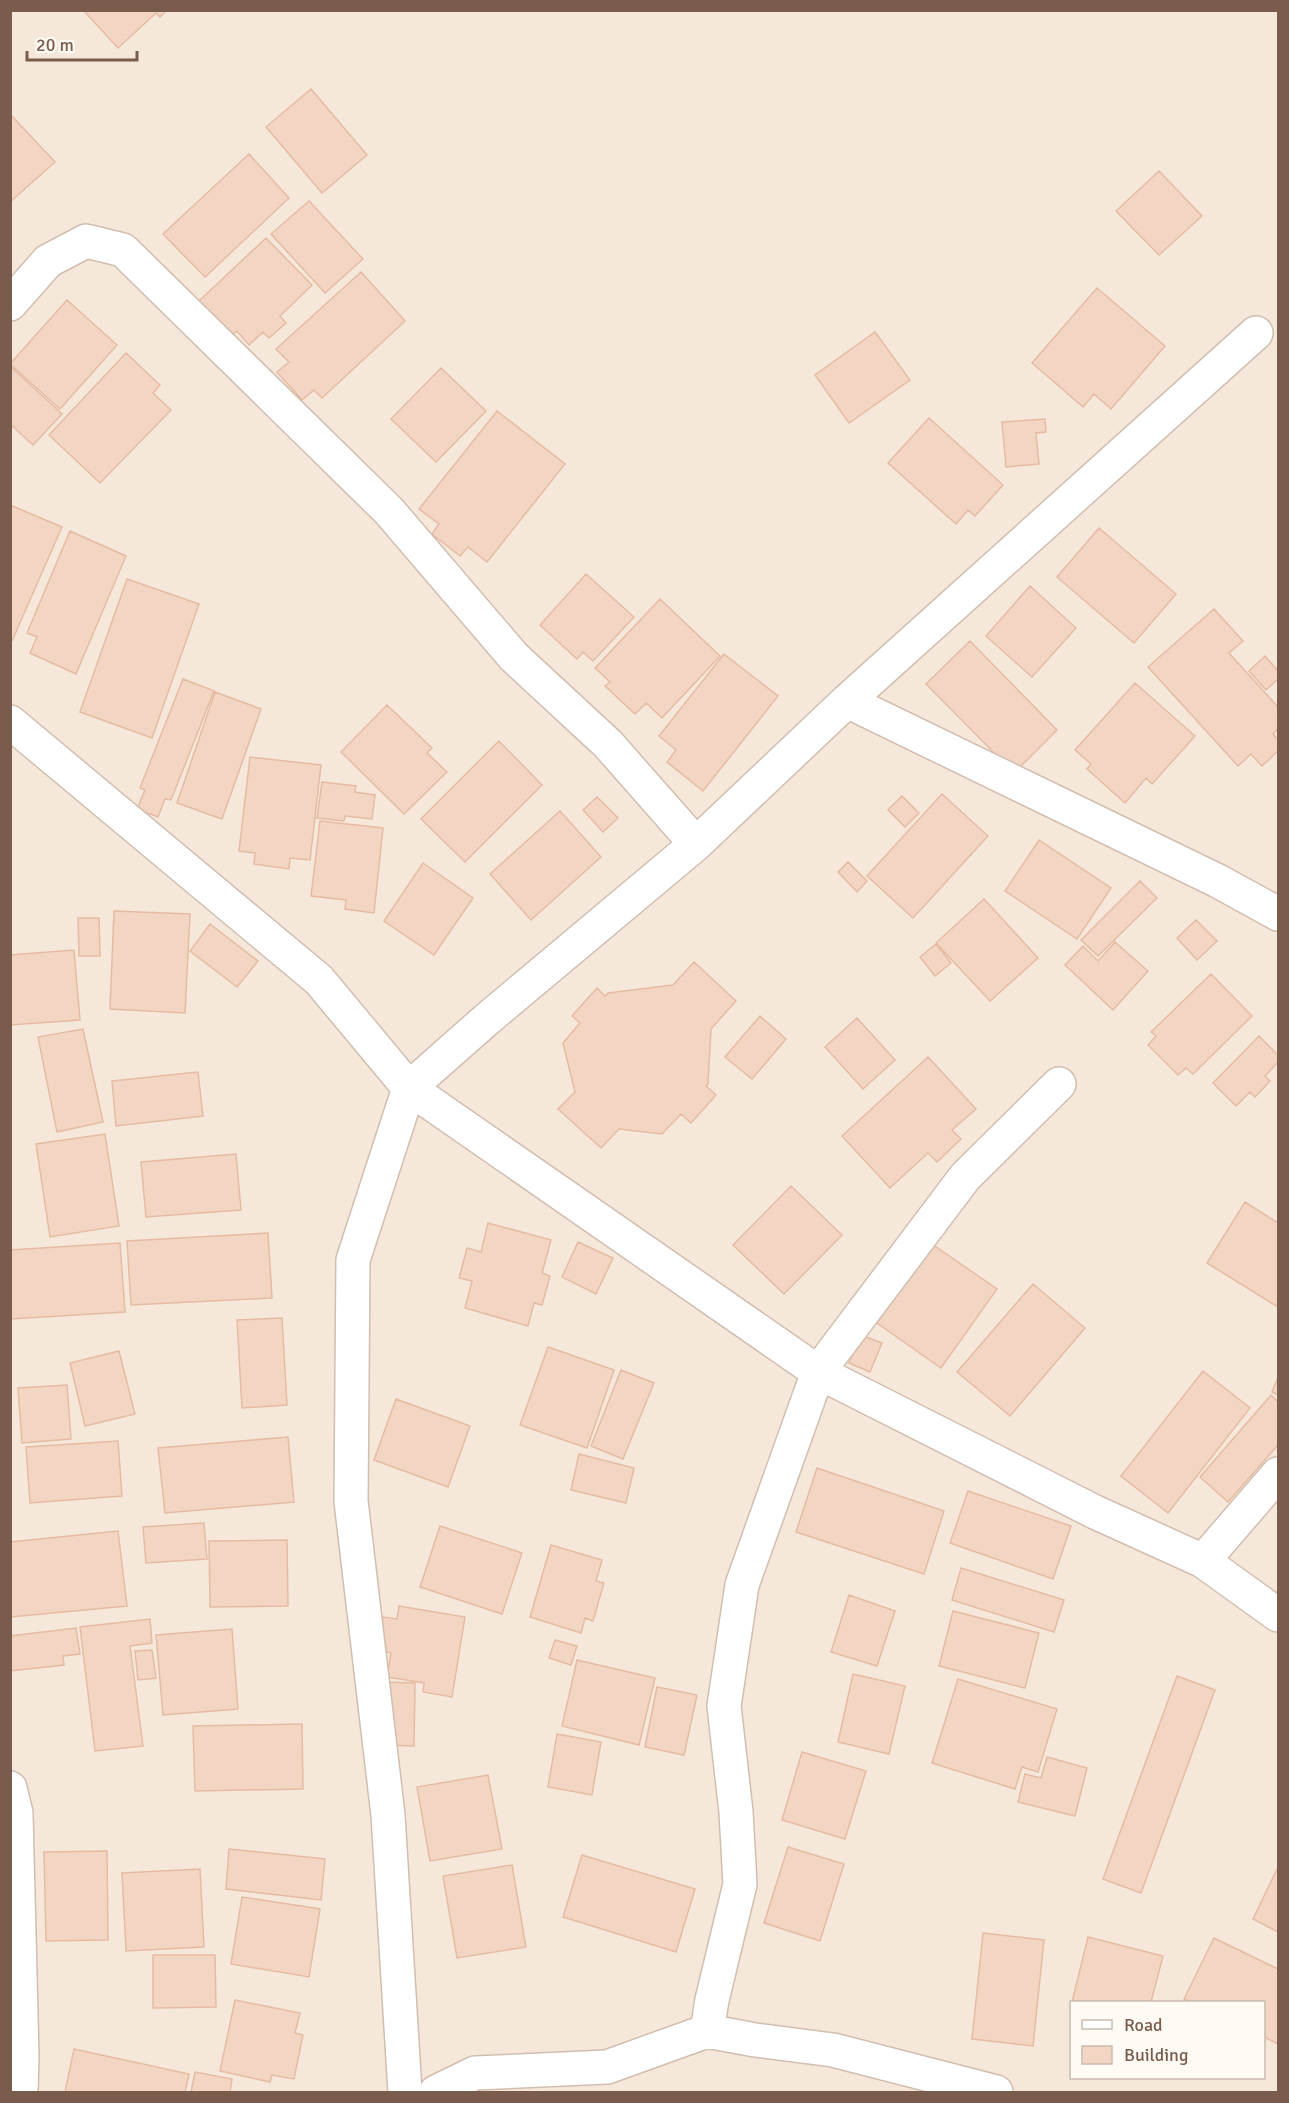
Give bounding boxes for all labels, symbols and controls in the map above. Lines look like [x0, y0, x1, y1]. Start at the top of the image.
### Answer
scale bar [27, 24, 136, 62]
text: 20 m [36, 34, 74, 56]
legend [1070, 2001, 1265, 2079]
text: Road [1124, 2014, 1163, 2036]
text: Building [1124, 2044, 1188, 2066]

